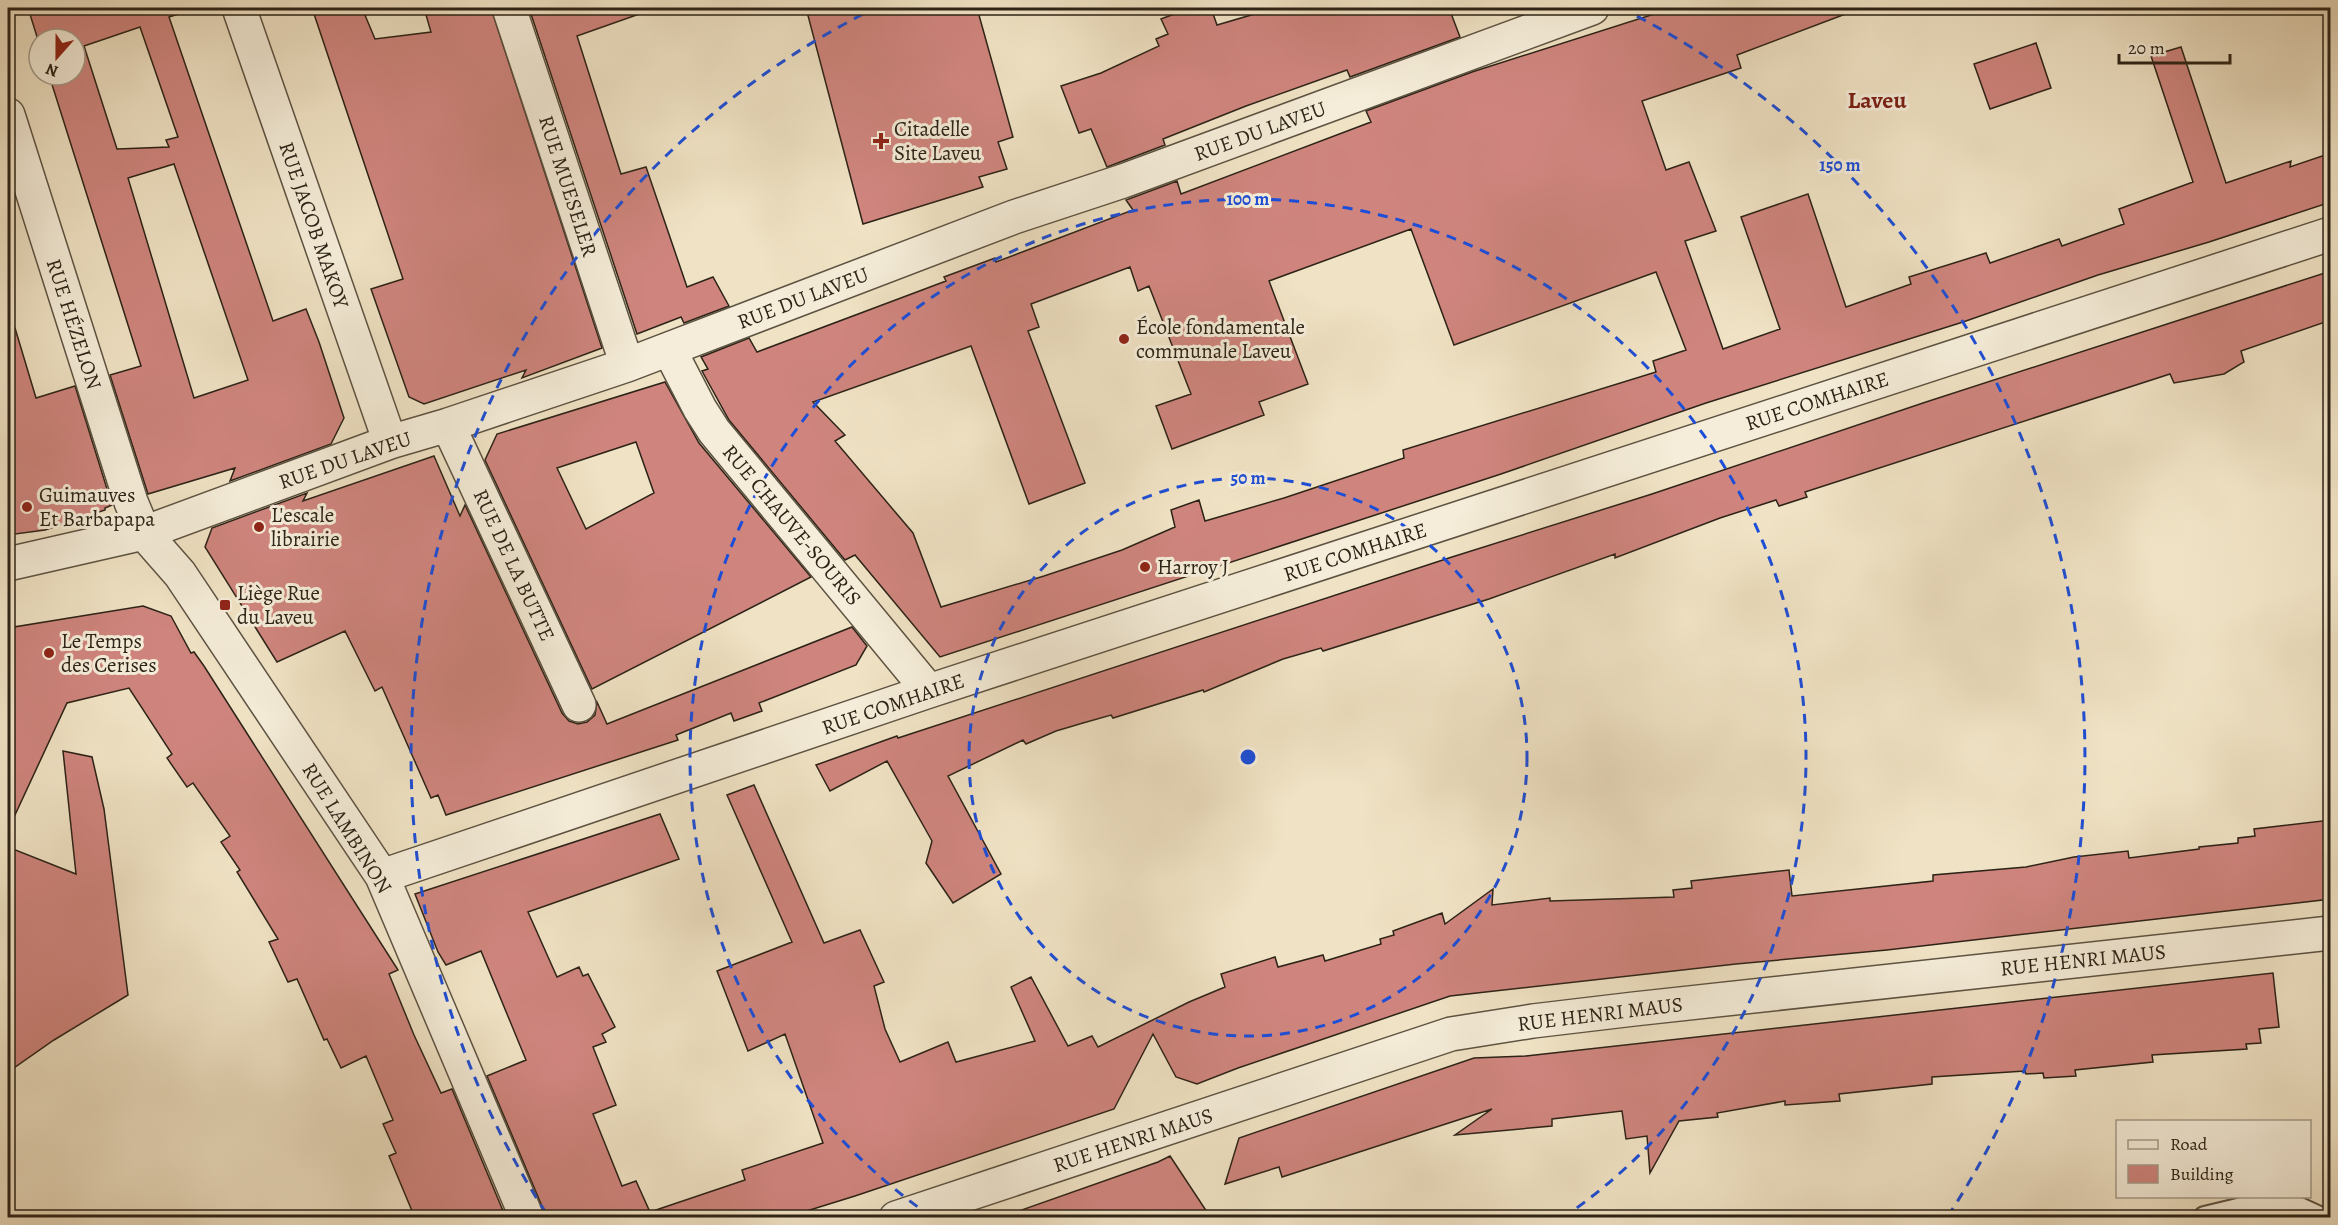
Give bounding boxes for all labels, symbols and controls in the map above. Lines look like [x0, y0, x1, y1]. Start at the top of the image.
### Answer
north arrow [27, 27, 87, 87]
scale bar [2119, 27, 2230, 65]
text: 20 m [2128, 36, 2165, 60]
text: N [42, 58, 61, 82]
district label: Laveu [1847, 84, 1907, 116]
street label: RUE DU LAVEU [1190, 94, 1330, 168]
street label: RUE MUESELER [532, 112, 604, 260]
place label: Citadelle Site Laveu [894, 115, 982, 167]
marker: Citadelle Site Laveu [872, 132, 890, 150]
street label: RUE JACOB MAKOY [272, 138, 356, 313]
text: 150 m [1819, 153, 1861, 177]
text: 100 m [1227, 187, 1269, 211]
street label: RUE HÉZELON [40, 255, 108, 393]
street label: RUE DU LAVEU [733, 260, 873, 336]
place label: École fondamentale communale Laveu [1136, 313, 1305, 365]
marker: École fondamentale communale Laveu [1117, 332, 1131, 346]
street label: RUE COMHAIRE [1742, 365, 1892, 437]
street label: RUE DU LAVEU [275, 424, 415, 496]
street label: RUE CHAUVE-SOURIS [716, 438, 868, 612]
text: 50 m [1231, 466, 1265, 490]
place label: Guimauves Et Barbapapa [39, 481, 155, 533]
street label: RUE DE LA BUTTE [467, 484, 561, 646]
marker: Guimauves Et Barbapapa [20, 500, 34, 514]
place label: L'escale librairie [271, 501, 340, 553]
street label: RUE COMHAIRE [1280, 516, 1430, 588]
marker: L'escale librairie [252, 520, 266, 534]
place label: Harroy J [1157, 553, 1229, 581]
marker: Harroy J [1138, 560, 1152, 574]
place label: Liège Rue du Laveu [237, 579, 320, 631]
marker: Liège Rue du Laveu [218, 598, 232, 612]
place label: Le Temps des Cerises [61, 627, 157, 679]
marker: Le Temps des Cerises [42, 646, 56, 660]
street label: RUE COMHAIRE [818, 666, 968, 742]
centre of rings [1238, 747, 1258, 767]
street label: RUE LAMBINON [296, 757, 398, 899]
street label: RUE HENRI MAUS [1999, 937, 2167, 983]
street label: RUE HENRI MAUS [1516, 990, 1684, 1038]
street label: RUE HENRI MAUS [1050, 1101, 1216, 1179]
legend [2116, 1120, 2311, 1198]
text: Road [2170, 1132, 2208, 1156]
text: Building [2170, 1162, 2234, 1186]

